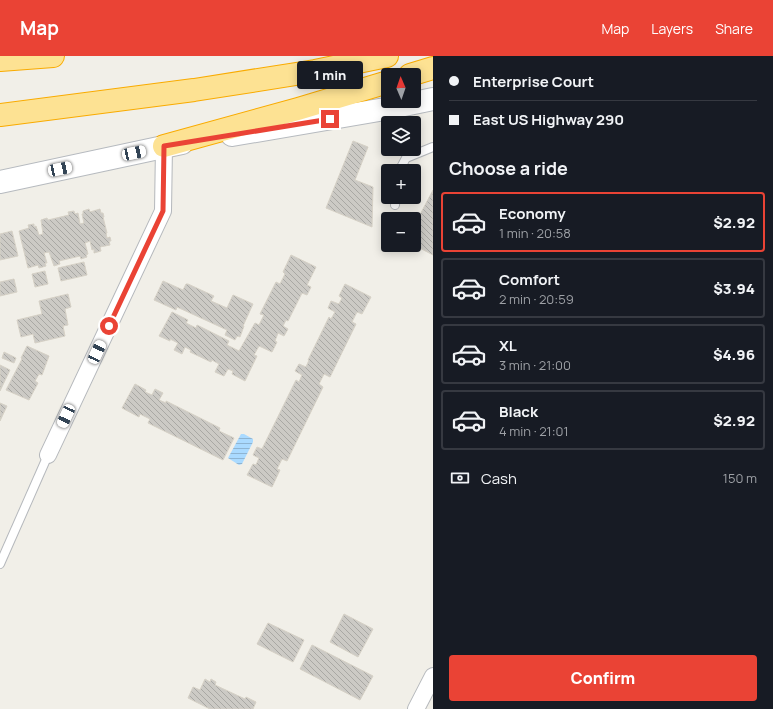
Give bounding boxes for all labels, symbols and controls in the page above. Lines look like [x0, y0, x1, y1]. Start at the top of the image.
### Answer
text: Map [20, 15, 59, 41]
text: Map [601, 19, 629, 38]
text: Layers [651, 19, 693, 38]
text: Share [715, 19, 753, 38]
callout: 1 min [297, 61, 363, 89]
text: 1 min [314, 66, 346, 84]
north arrow [381, 68, 421, 108]
map controls [381, 68, 421, 252]
text: Enterprise Court [473, 71, 594, 92]
text: East US Highway 290 [473, 109, 624, 130]
route end [321, 110, 339, 128]
button: layers [381, 116, 421, 156]
car [121, 145, 147, 161]
text: Choose a ride [449, 156, 568, 180]
car [47, 161, 73, 177]
button: + [381, 164, 421, 204]
text: Economy [499, 203, 566, 224]
icon: car [451, 204, 487, 240]
button: − [381, 212, 421, 252]
text: $2.92 [713, 212, 755, 233]
text: 1 min · 20:58 [499, 224, 571, 242]
text: Comfort [499, 269, 560, 290]
icon: car [451, 270, 487, 306]
text: $3.94 [713, 278, 755, 299]
text: 2 min · 20:59 [499, 290, 574, 308]
route start [100, 317, 118, 335]
text: XL [499, 335, 517, 356]
icon: car [451, 336, 487, 372]
car [86, 339, 108, 365]
text: $4.96 [713, 344, 755, 365]
text: 3 min · 21:00 [499, 356, 571, 374]
text: Black [499, 401, 538, 422]
icon: car [451, 402, 487, 438]
car [55, 403, 77, 429]
text: $2.92 [713, 410, 755, 431]
text: 4 min · 21:01 [499, 422, 569, 440]
icon: cash [449, 467, 471, 489]
text: Cash [481, 468, 517, 489]
text: 150 m [723, 469, 757, 487]
button: Confirm [449, 655, 757, 701]

